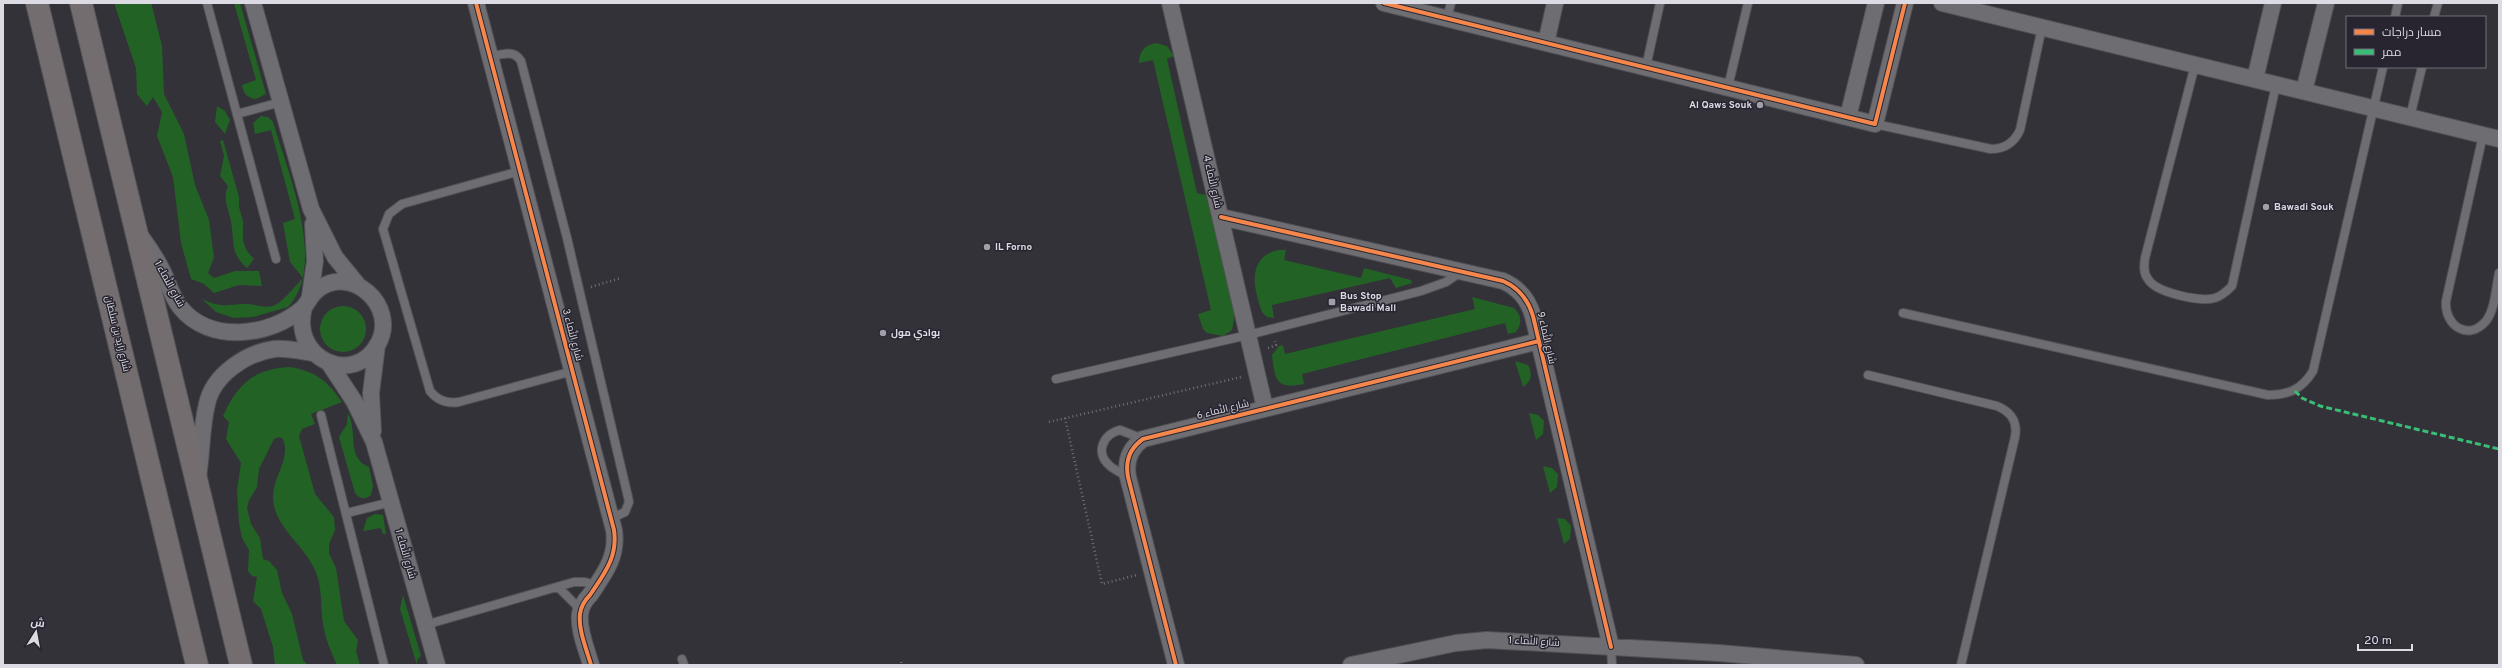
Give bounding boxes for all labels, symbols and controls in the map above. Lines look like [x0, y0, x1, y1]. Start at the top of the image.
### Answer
legend [2346, 16, 2486, 68]
text: مسار دراجات [2382, 25, 2441, 41]
text: ممر [2381, 45, 2401, 61]
place label: Al Qaws Souk [1689, 99, 1752, 112]
marker: Al Qaws Souk [1755, 100, 1765, 110]
street label: شارع النَّماء 4 [1200, 154, 1225, 210]
place label: Bawadi Souk [2274, 201, 2334, 214]
marker: Bawadi Souk [2261, 202, 2271, 212]
place label: IL Forno [995, 241, 1032, 254]
marker: IL Forno [982, 242, 992, 252]
street label: شارع النَّماء 1 [151, 258, 188, 310]
place label: Bus Stop Bawadi Mall [1340, 290, 1396, 315]
street label: شارع زايد بن سلطان [101, 295, 133, 373]
marker: Bus Stop Bawadi Mall [1327, 297, 1337, 307]
street label: شارع النَّماء 3 [559, 307, 586, 363]
street label: شارع النَّماء 9 [1534, 310, 1559, 366]
place label: بوادي مول [891, 327, 940, 341]
marker: بوادي مول [878, 328, 888, 338]
street label: شارع النَّماء 6 [1195, 396, 1251, 423]
street label: شارع النَّماء 1 [392, 527, 419, 580]
north arrow [16, 612, 56, 652]
text: ش [29, 615, 46, 631]
scale bar [2358, 626, 2412, 652]
street label: شارع النَّماء 1 [1508, 633, 1560, 650]
text: 20 m [2364, 633, 2392, 649]

